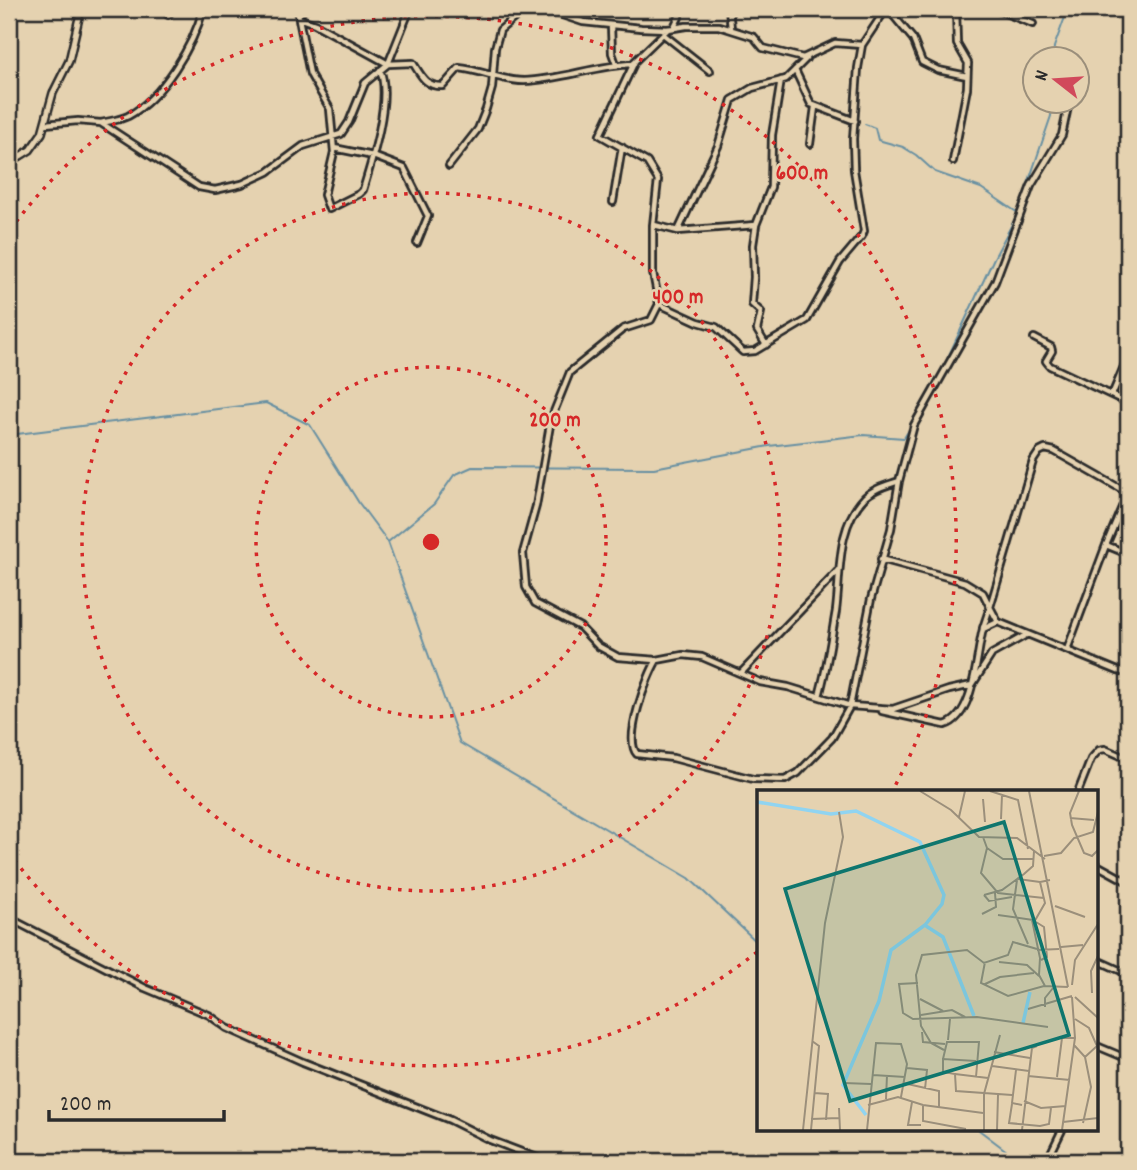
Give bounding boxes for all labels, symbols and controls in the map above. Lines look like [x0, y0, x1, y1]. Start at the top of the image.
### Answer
north arrow [1021, 46, 1092, 116]
text: N [1029, 68, 1057, 84]
text: 600 m [776, 160, 828, 190]
text: 400 m [653, 284, 703, 314]
text: 200 m [529, 407, 581, 437]
centre of rings [419, 530, 443, 554]
inset map [757, 790, 1098, 1132]
scale bar [49, 1079, 224, 1123]
text: 200 m [60, 1091, 111, 1121]

